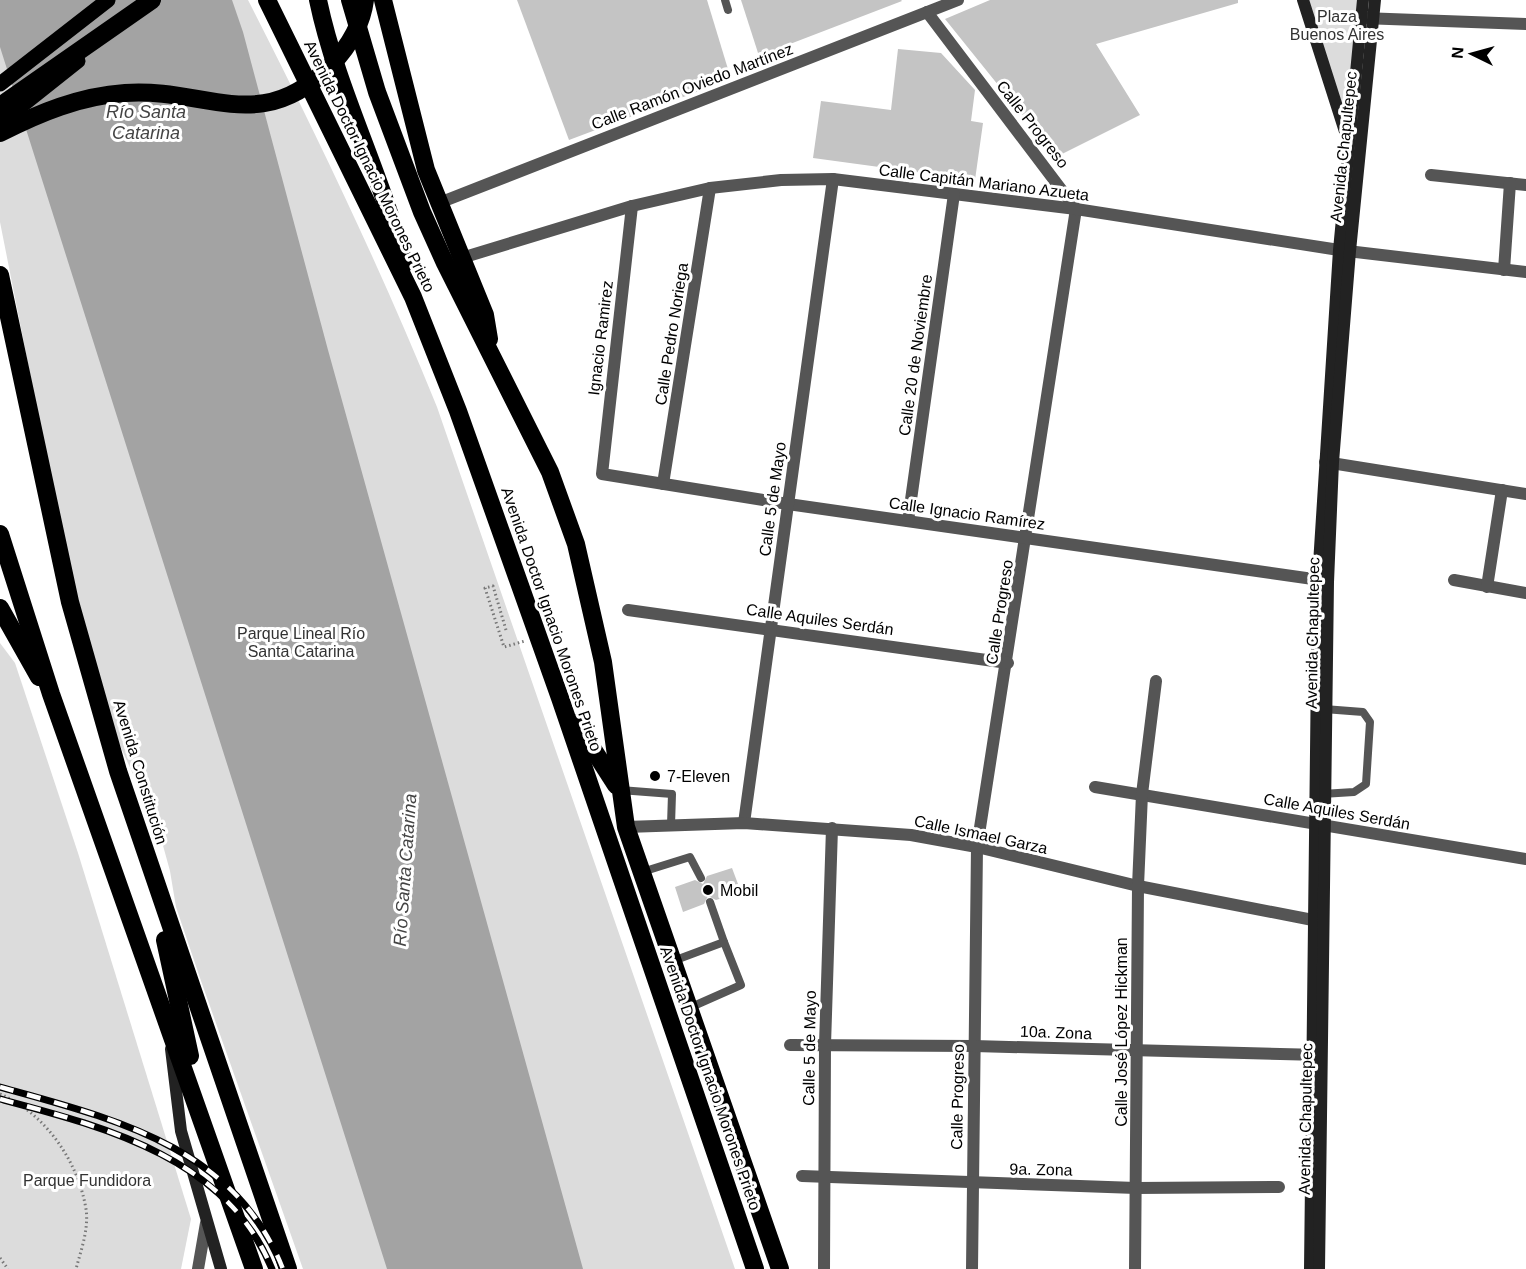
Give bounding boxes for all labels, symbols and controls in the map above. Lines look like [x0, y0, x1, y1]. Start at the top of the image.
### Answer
park label: Plaza Buenos Aires [1290, 8, 1384, 43]
north arrow [1442, 24, 1502, 84]
street label: Avenida Doctor Ignacio Morones Prieto [301, 38, 438, 295]
street label: Calle Ramón Oviedo Martínez [589, 40, 795, 133]
text: N [1449, 46, 1467, 59]
street label: Avenida Chapultepec [1327, 71, 1360, 223]
street label: Calle Progreso [993, 77, 1072, 171]
water label: Río Santa Catarina [106, 102, 186, 143]
street label: Calle Capitán Mariano Azueta [878, 161, 1090, 204]
street label: Calle Pedro Noriega [652, 261, 691, 407]
street label: Calle 20 de Noviembre [896, 273, 935, 437]
street label: Ignacio Ramirez [585, 280, 616, 396]
street label: Calle 5 de Mayo [756, 441, 789, 558]
street label: Avenida Doctor Ignacio Morones Prieto [498, 485, 605, 753]
street label: Calle Ignacio Ramírez [888, 494, 1046, 533]
street label: Avenida Chapultepec [1303, 557, 1322, 709]
street label: Calle Progreso [983, 558, 1016, 666]
street label: Calle Aquiles Serdán [745, 601, 895, 638]
park label: Parque Lineal Río Santa Catarina [237, 625, 365, 660]
street label: Avenida Constitución [110, 698, 171, 846]
place label: 7-Eleven [667, 768, 730, 785]
marker: 7-Eleven [648, 769, 662, 783]
street label: Calle Aquiles Serdán [1262, 790, 1412, 833]
water label: Río Santa Catarina [390, 793, 420, 947]
street label: Calle Ismael Garza [913, 812, 1049, 857]
place label: Mobil [720, 882, 758, 899]
marker: Mobil [701, 883, 715, 897]
street label: Calle José López Hickman [1113, 937, 1130, 1127]
street label: Avenida Doctor Ignacio Morones Prieto [657, 944, 764, 1212]
street label: Calle 5 de Mayo [800, 990, 819, 1106]
street label: 10a. Zona [1020, 1023, 1092, 1042]
street label: Avenida Chapultepec [1296, 1043, 1315, 1195]
street label: Calle Progreso [948, 1044, 967, 1150]
street label: 9a. Zona [1009, 1160, 1073, 1179]
park label: Parque Fundidora [23, 1172, 151, 1189]

